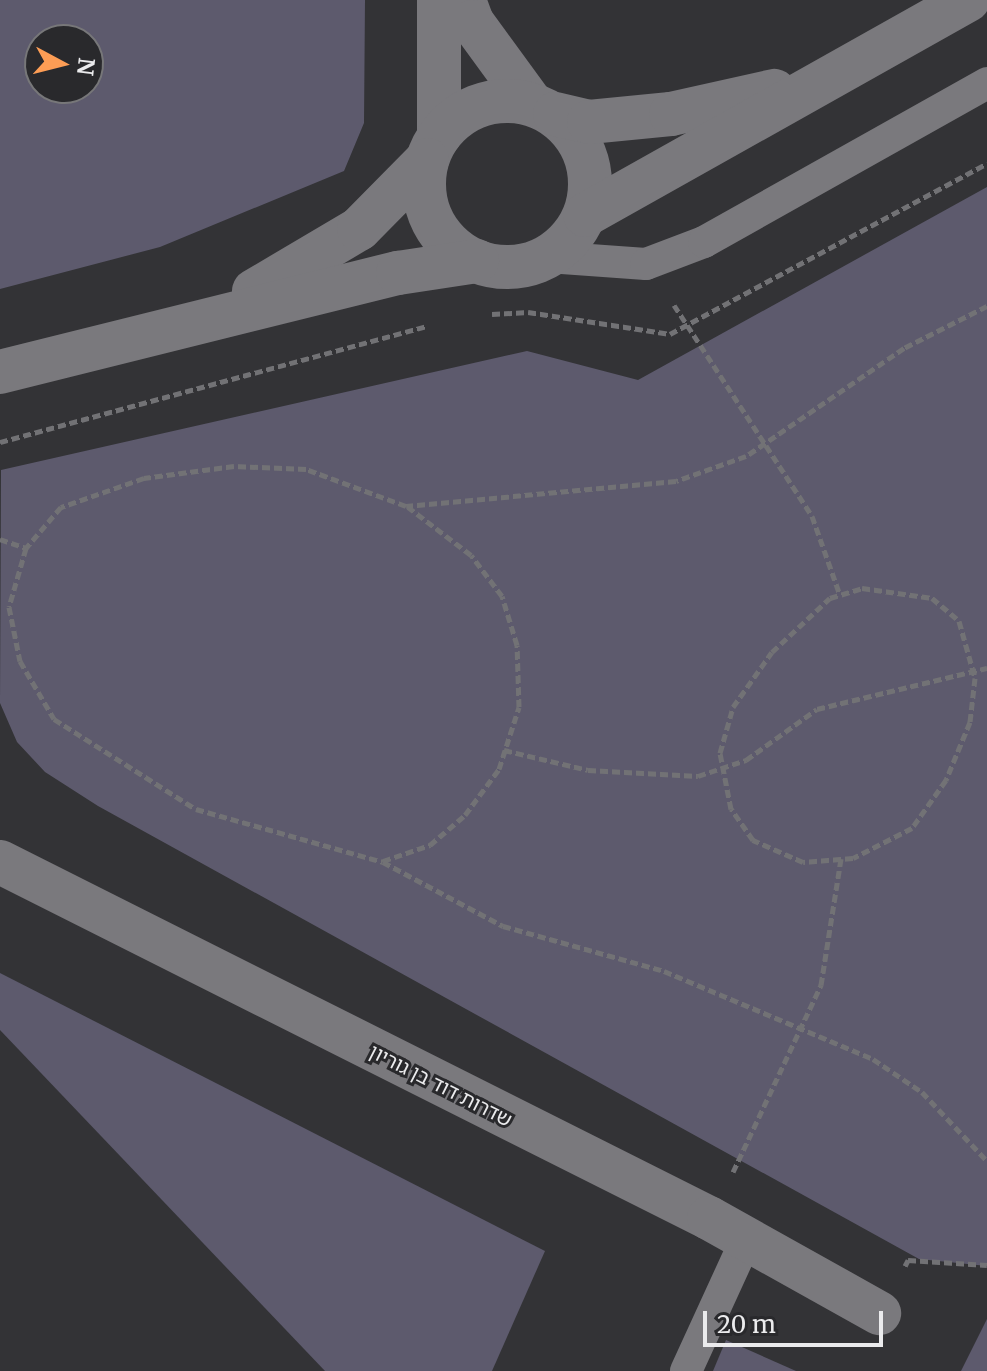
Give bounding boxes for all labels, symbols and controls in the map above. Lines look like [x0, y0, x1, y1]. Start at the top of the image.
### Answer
north arrow [24, 24, 104, 104]
text: N [71, 56, 101, 77]
street label: שדרות דוד בן גוריון [366, 1039, 516, 1131]
scale bar [707, 1295, 887, 1345]
text: 20 m [717, 1309, 776, 1340]

